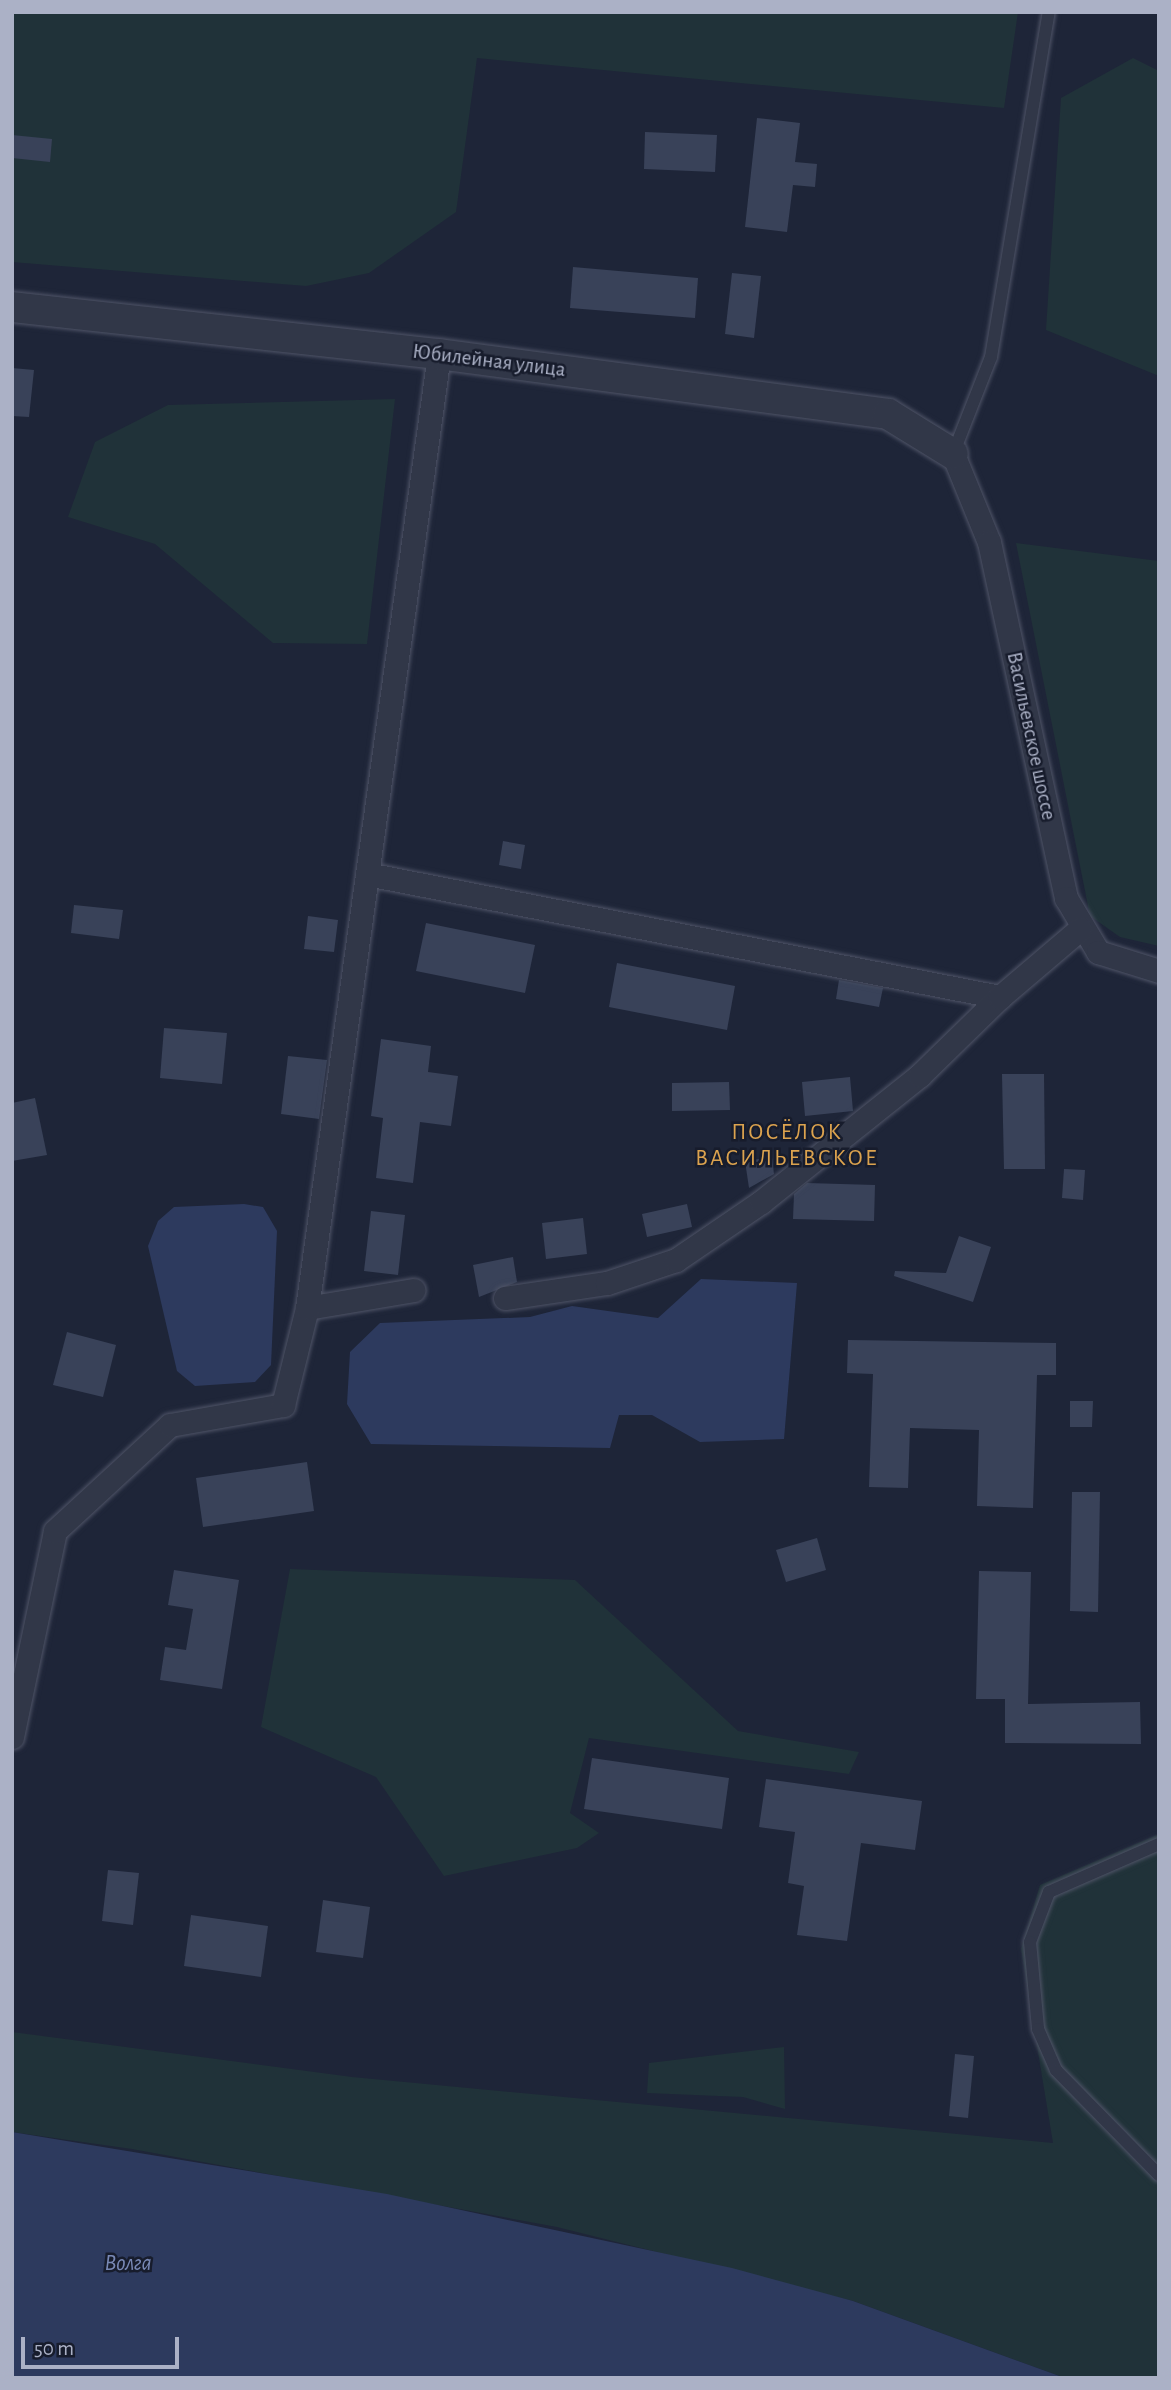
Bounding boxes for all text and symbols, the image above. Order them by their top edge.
street label: Юбилейная улица [411,339,567,383]
street label: Васильевское шоссе [1001,650,1061,822]
district label: ПОСЁЛОК ВАСИЛЬЕВСКОЕ [696,1119,878,1173]
water label: Волга [104,2250,152,2278]
scale bar [24,2324,182,2368]
text: 50 m [34,2338,74,2359]

